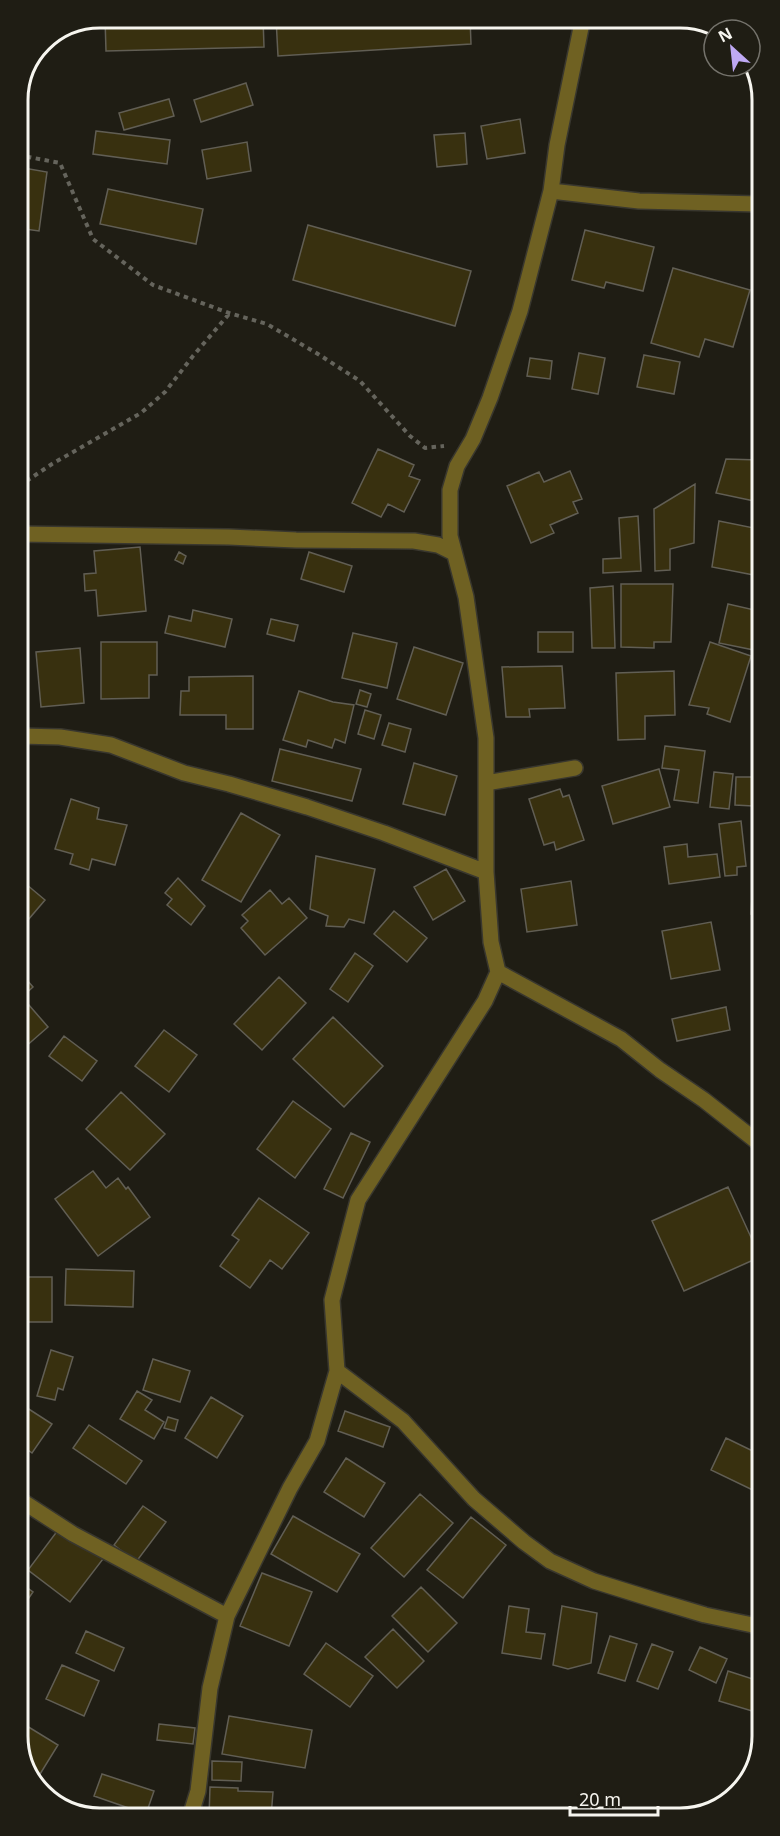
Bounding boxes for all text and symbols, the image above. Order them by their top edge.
north arrow [702,18,762,78]
text: N [714,22,736,47]
scale bar [570,1779,658,1817]
text: 20 m [579,1787,621,1811]

